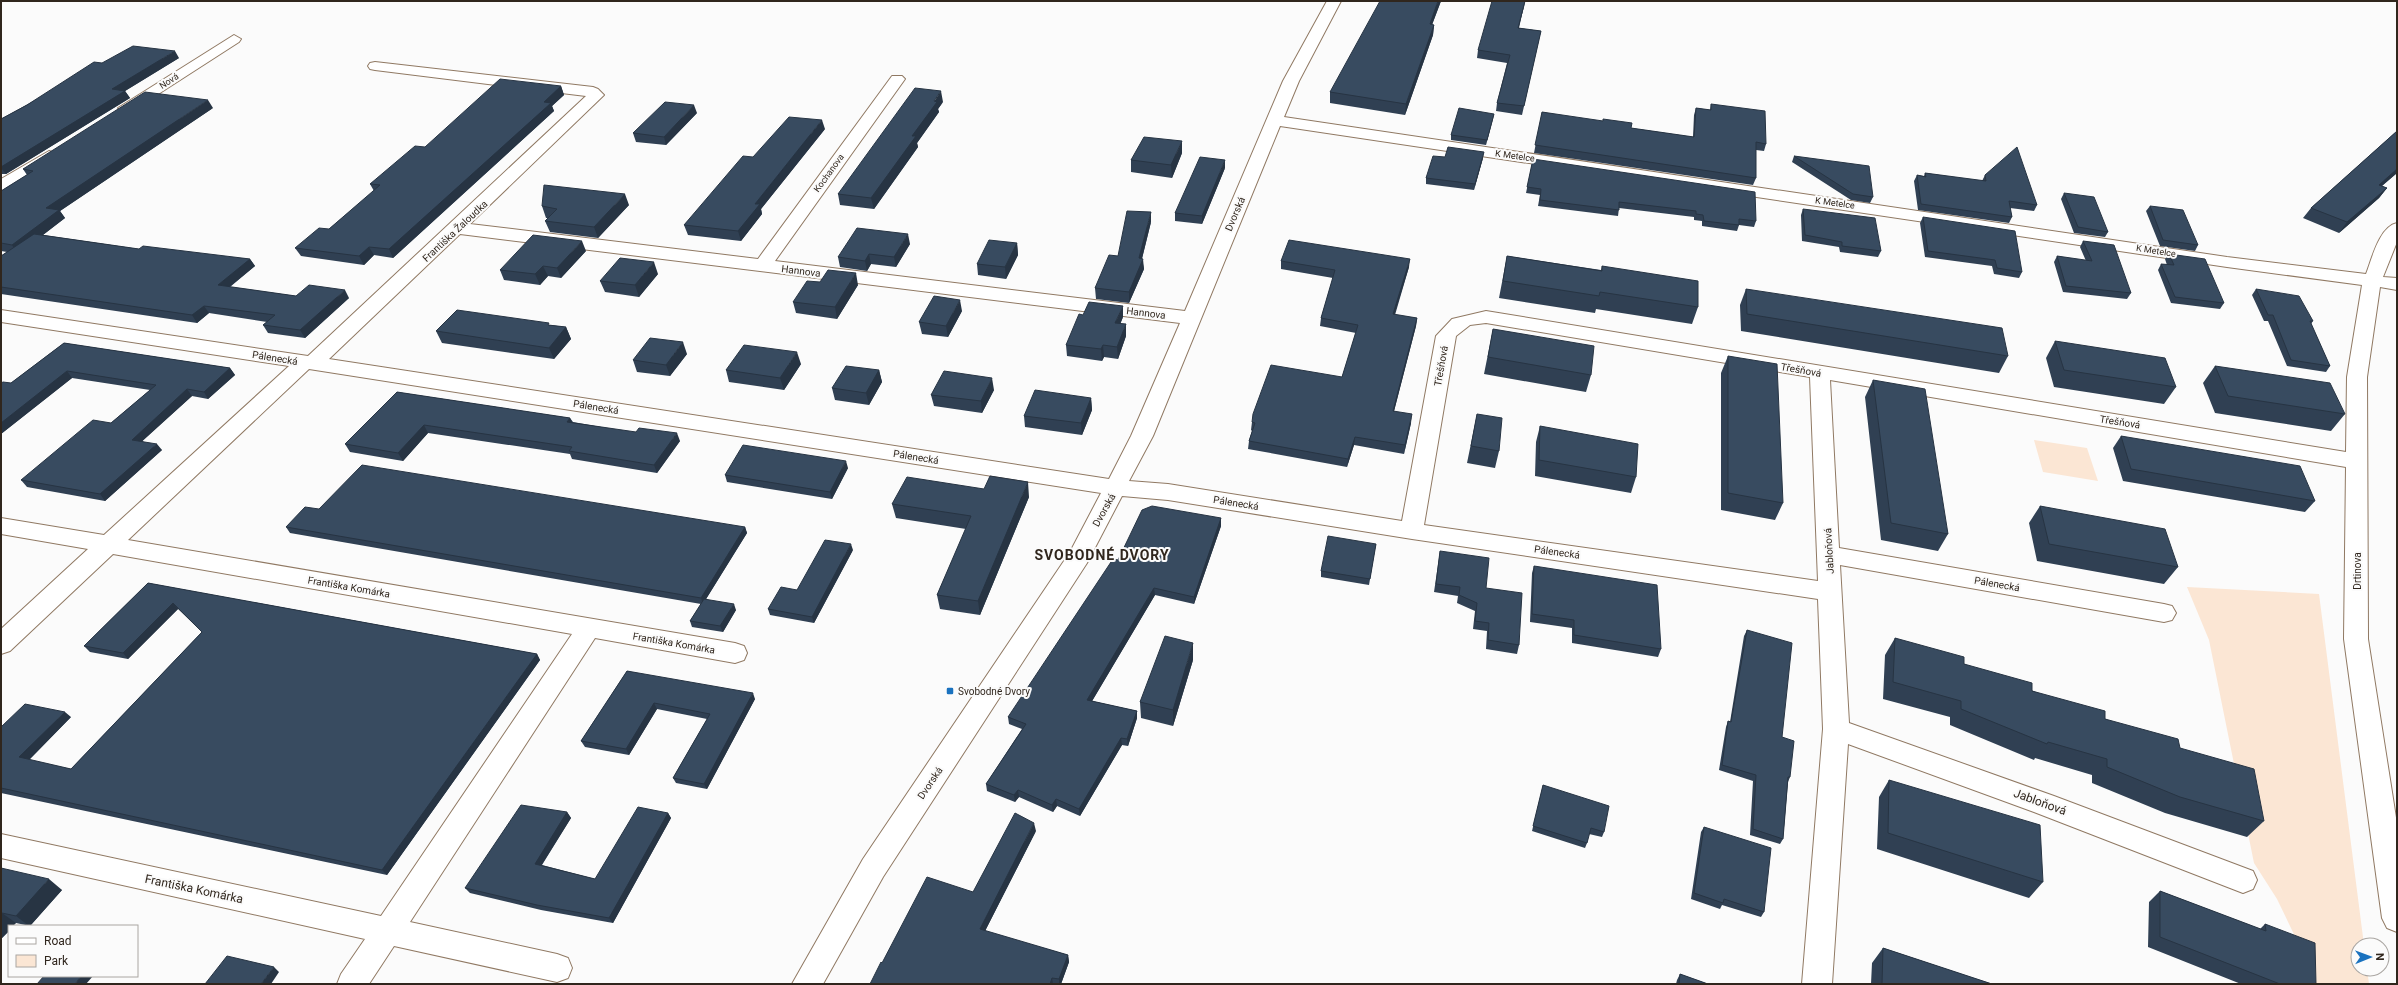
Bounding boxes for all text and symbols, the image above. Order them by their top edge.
street label: Nová [158,71,180,91]
street label: K Metelce [1495,148,1536,164]
street label: Kochanova [812,152,846,194]
street label: Dvorská [1223,195,1247,233]
street label: K Metelce [1815,195,1856,211]
street label: Františka Žaloudka [420,197,490,264]
street label: K Metelce [2136,243,2177,259]
street label: Hannova [781,263,821,279]
street label: Hannova [1126,305,1166,321]
street label: Třešňová [1432,345,1450,387]
street label: Pálenecká [251,349,299,367]
street label: Třešňová [1780,361,1822,379]
street label: Pálenecká [572,398,620,416]
street label: Třešňová [2099,413,2141,431]
street label: Pálenecká [892,448,940,466]
street label: Dvorská [1090,492,1118,528]
street label: Pálenecká [1212,494,1260,512]
street label: Jabloňová [1822,528,1836,574]
street label: Pálenecká [1533,543,1581,561]
district label: SVOBODNÉ DVORY [1034,546,1170,563]
street label: Drtinova [2352,552,2363,590]
street label: Františka Komárka [307,574,391,600]
street label: Pálenecká [1973,575,2021,593]
street label: Františka Komárka [632,630,716,656]
marker: Svobodné Dvory [945,686,955,696]
place label: Svobodné Dvory [958,686,1030,697]
street label: Dvorská [915,765,945,801]
street label: Jabloňová [2012,786,2068,818]
street label: Františka Komárka [144,872,244,906]
legend [8,925,138,977]
text: Road [44,934,72,948]
north arrow [2350,937,2390,977]
text: N [2373,953,2386,961]
text: Park [44,954,69,968]

